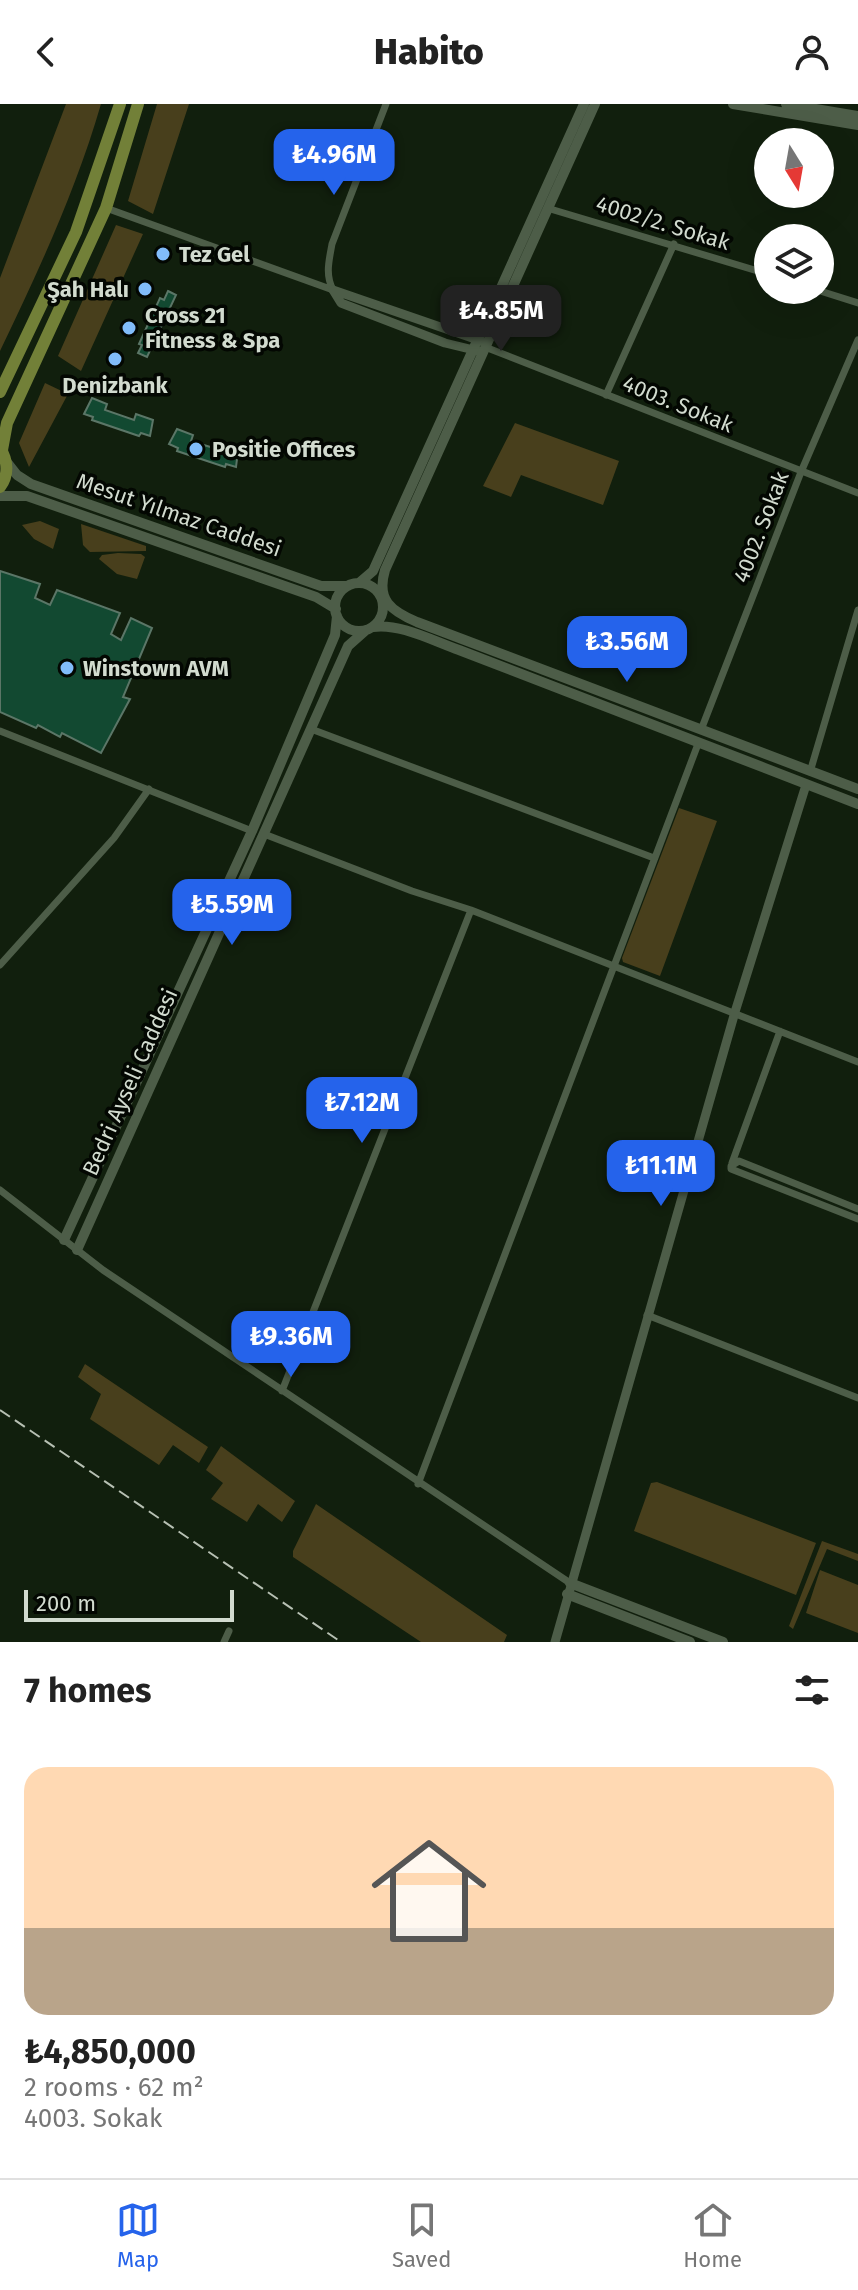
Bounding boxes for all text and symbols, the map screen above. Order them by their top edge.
icon: back [24,30,68,74]
text: Habito [374,30,484,74]
icon: person [790,30,834,74]
north arrow [754,128,834,208]
map controls [754,128,834,304]
pin: ₺4.96M [269,129,399,197]
text: ₺4.96M [292,139,376,170]
street label: 4002/2. Sokak [593,190,734,256]
button: layers [754,224,834,304]
place label: Tez Gel [179,241,250,268]
marker: Tez Gel [154,245,172,263]
place label: Şah Halı [47,276,129,303]
marker: Şah Halı [136,280,154,298]
pin: ₺4.85M [436,285,566,353]
text: ₺4.85M [458,295,544,326]
place label: Cross 21 Fitness & Spa [145,302,280,354]
marker: Cross 21 Fitness & Spa [120,319,138,337]
marker: Denizbank [106,350,124,368]
street label: 4003. Sokak [619,370,738,439]
place label: Denizbank [62,372,168,399]
place label: Positie Offices [212,436,356,463]
marker: Positie Offices [187,440,205,458]
street label: Mesut Yılmaz Caddesi [73,467,285,563]
street label: 4002. Sokak [727,467,795,586]
pin: ₺3.56M [562,616,692,684]
text: ₺3.56M [585,626,669,657]
place label: Winstown AVM [83,655,229,682]
marker: Winstown AVM [58,659,76,677]
pin: ₺5.59M [167,879,297,947]
text: ₺5.59M [190,889,274,920]
street label: Bedri Ayseli Caddesi [77,984,183,1180]
pin: ₺7.12M [297,1077,427,1145]
text: ₺7.12M [324,1087,400,1118]
pin: ₺11.1M [596,1140,726,1208]
text: ₺11.1M [625,1150,697,1181]
pin: ₺9.36M [226,1311,356,1379]
text: ₺9.36M [249,1321,333,1352]
scale bar [24,1586,234,1622]
text: 200 m [36,1590,96,1617]
icon: filters [790,1668,834,1712]
text: 7 homes [24,1670,151,1711]
icon: home [357,1819,501,1963]
text: ₺4,850,000 [24,2031,196,2072]
text: 2 rooms · 62 m² [24,2072,204,2103]
text: 4003. Sokak [24,2103,162,2134]
tab: Map [116,2198,160,2273]
tab: Saved [392,2198,451,2273]
tab: Home [683,2198,742,2273]

